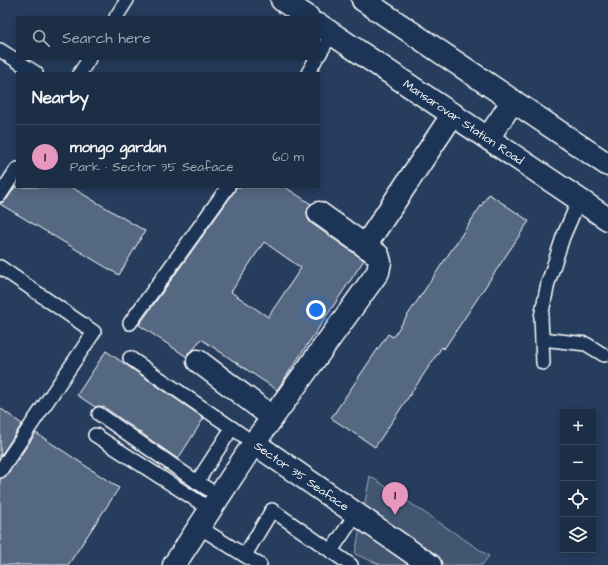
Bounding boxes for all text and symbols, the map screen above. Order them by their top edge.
search box [16,16,320,60]
icon: search [30,27,52,49]
text: Search here [62,28,151,49]
street label: Mansarovar Station Road [400,75,527,169]
text: Nearby [32,86,89,110]
text: mongo gardan [70,137,166,158]
text: 1 [44,148,46,166]
text: 60 m [272,148,304,166]
text: Park · Sector 35 Seaface [70,158,233,176]
your location [306,300,326,320]
map controls [560,409,596,553]
button: + [560,409,596,445]
street label: Sector 35 Seaface [251,437,353,515]
button: − [560,445,596,481]
button: locate [560,481,596,517]
pin: 1 [382,482,408,515]
button: layers [560,517,596,553]

